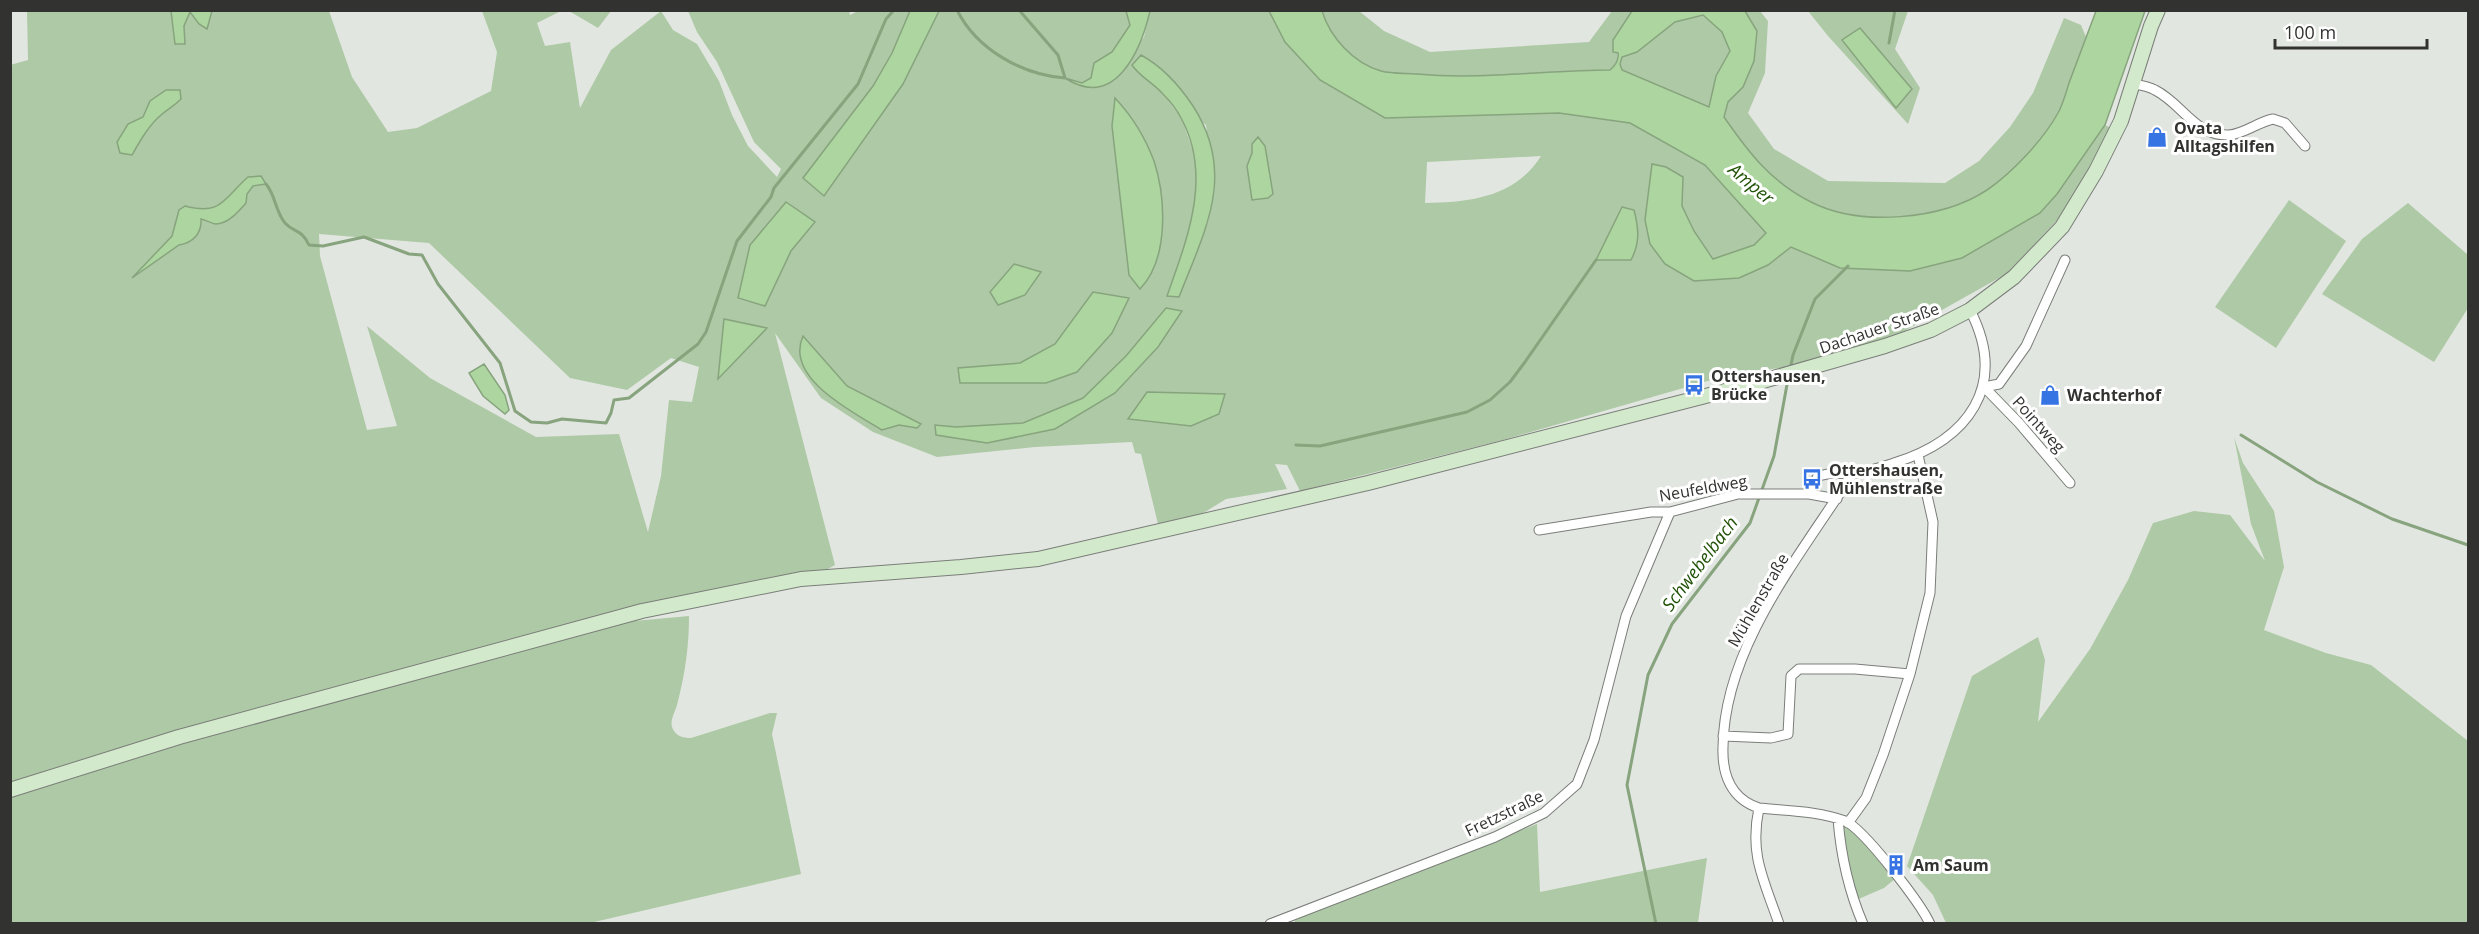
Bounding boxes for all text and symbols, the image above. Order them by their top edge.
scale bar [2275,12,2426,50]
text: 100 m [2284,20,2336,44]
place label: Ovata Alltagshilfen [2174,117,2275,157]
shop icon: Ovata Alltagshilfen [2145,125,2169,149]
water label: Amper [1722,156,1780,210]
street label: Dachauer Straße [1816,297,1942,359]
place label: Ottershausen, Brücke [1711,365,1825,405]
bus stop icon: Ottershausen, Brücke [1682,373,1706,397]
shop icon: Wachterhof [2038,383,2062,407]
place label: Wachterhof [2067,384,2162,406]
street label: Pointweg [2008,391,2070,457]
place label: Ottershausen, Mühlenstraße [1829,459,1943,499]
bus stop icon: Ottershausen, Mühlenstraße [1800,467,1824,491]
street label: Neufeldweg [1657,469,1749,507]
water label: Schwebelbach [1656,511,1743,616]
street label: Mühlenstraße [1722,549,1794,651]
street label: Fretzstraße [1461,785,1547,841]
building icon: Am Saum [1884,853,1908,877]
place label: Am Saum [1913,854,1989,876]

